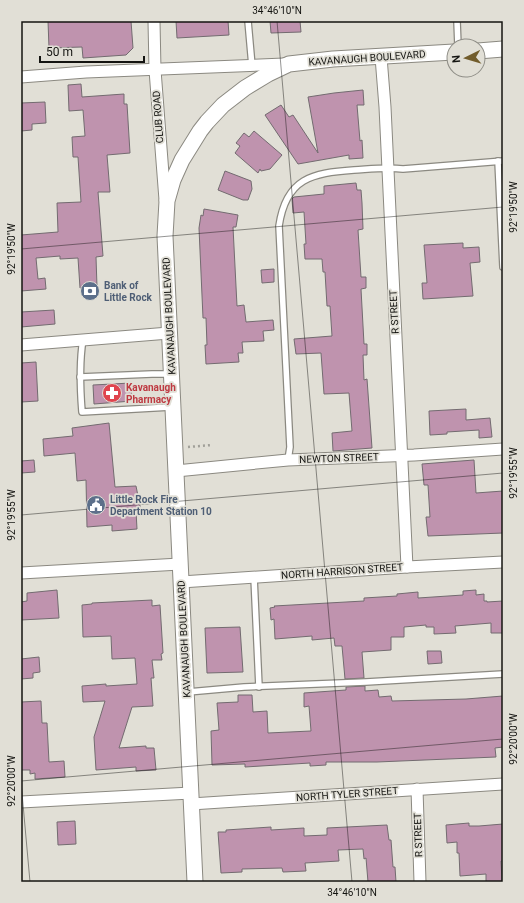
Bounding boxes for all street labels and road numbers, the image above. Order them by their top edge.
street label: KAVANAUGH BOULEVARD [308,48,426,68]
street label: CLUB ROAD [151,90,165,144]
street label: KAVANAUGH BOULEVARD [160,257,178,375]
street label: R STREET [387,290,401,334]
street label: NEWTON STREET [299,451,379,465]
street label: NORTH HARRISON STREET [281,561,403,581]
street label: KAVANAUGH BOULEVARD [175,580,193,698]
street label: NORTH TYLER STREET [296,785,399,803]
street label: R STREET [412,813,424,857]

